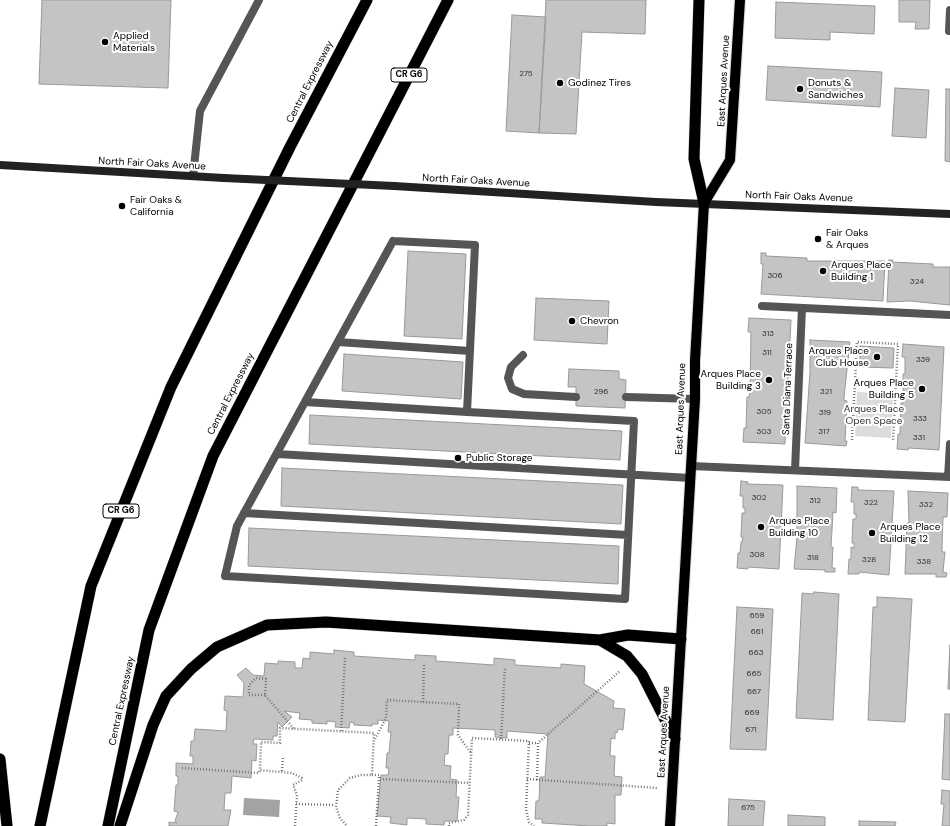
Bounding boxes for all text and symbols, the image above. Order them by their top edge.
place label: Applied Materials [113,30,155,54]
street label: East Arques Avenue [716,35,732,127]
marker: Applied Materials [100,37,110,47]
street label: Central Expressway [284,39,336,125]
road number: CR G6 [391,68,427,82]
house number: 275 [519,69,533,79]
place label: Godinez Tires [568,77,631,89]
place label: Donuts & Sandwiches [808,77,863,100]
marker: Godinez Tires [555,78,565,88]
marker: Donuts & Sandwiches [795,84,805,94]
street label: North Fair Oaks Avenue [98,155,206,173]
street label: North Fair Oaks Avenue [422,172,530,190]
street label: North Fair Oaks Avenue [745,189,853,205]
place label: Fair Oaks & California [130,194,182,218]
marker: Fair Oaks & California [117,201,127,211]
place label: Fair Oaks & Arques [826,227,869,250]
marker: Fair Oaks & Arques [813,234,823,244]
place label: Arques Place Building 1 [831,259,891,282]
marker: Arques Place Building 1 [818,266,828,276]
house number: 306 [767,271,783,281]
house number: 324 [910,277,924,287]
place label: Chevron [580,315,619,327]
marker: Chevron [567,316,577,326]
house number: 313 [762,329,774,339]
street label: Santa Diana Terrace [780,343,796,435]
place label: Arques Place Club House [809,345,869,368]
house number: 311 [762,348,772,358]
street label: Central Expressway [205,351,257,437]
marker: Arques Place Club House [872,352,882,362]
house number: 339 [916,355,930,365]
street label: East Arques Avenue [673,363,689,455]
place label: Arques Place Building 3 [701,368,761,392]
marker: Arques Place Building 3 [764,375,774,385]
place label: Arques Place Building 5 [854,377,914,400]
marker: Arques Place Building 5 [917,384,927,394]
house number: 296 [594,387,608,397]
house number: 321 [820,387,832,397]
park label: Arques Place Open Space [844,403,904,426]
house number: 305 [756,407,772,417]
house number: 319 [819,408,831,418]
house number: 333 [913,414,927,424]
house number: 303 [757,427,771,437]
house number: 317 [818,427,830,437]
house number: 331 [913,433,925,443]
place label: Public Storage [466,452,533,464]
marker: Public Storage [453,453,463,463]
house number: 302 [752,493,766,503]
house number: 312 [809,496,821,506]
house number: 322 [864,498,878,508]
house number: 332 [919,500,933,510]
road number: CR G6 [103,504,139,518]
place label: Arques Place Building 10 [769,515,829,538]
place label: Arques Place Building 12 [880,521,940,544]
marker: Arques Place Building 10 [756,522,766,532]
marker: Arques Place Building 12 [867,528,877,538]
house number: 308 [749,550,765,560]
house number: 318 [807,553,819,563]
house number: 328 [862,555,876,565]
house number: 338 [917,557,931,567]
house number: 659 [750,611,764,621]
house number: 661 [751,627,763,637]
house number: 663 [749,648,763,658]
street label: Central Expressway [107,655,137,747]
house number: 665 [747,669,761,679]
street label: East Arques Avenue [656,686,672,778]
house number: 667 [747,687,761,697]
house number: 669 [745,708,759,718]
house number: 671 [745,725,757,735]
house number: 675 [741,803,755,813]

